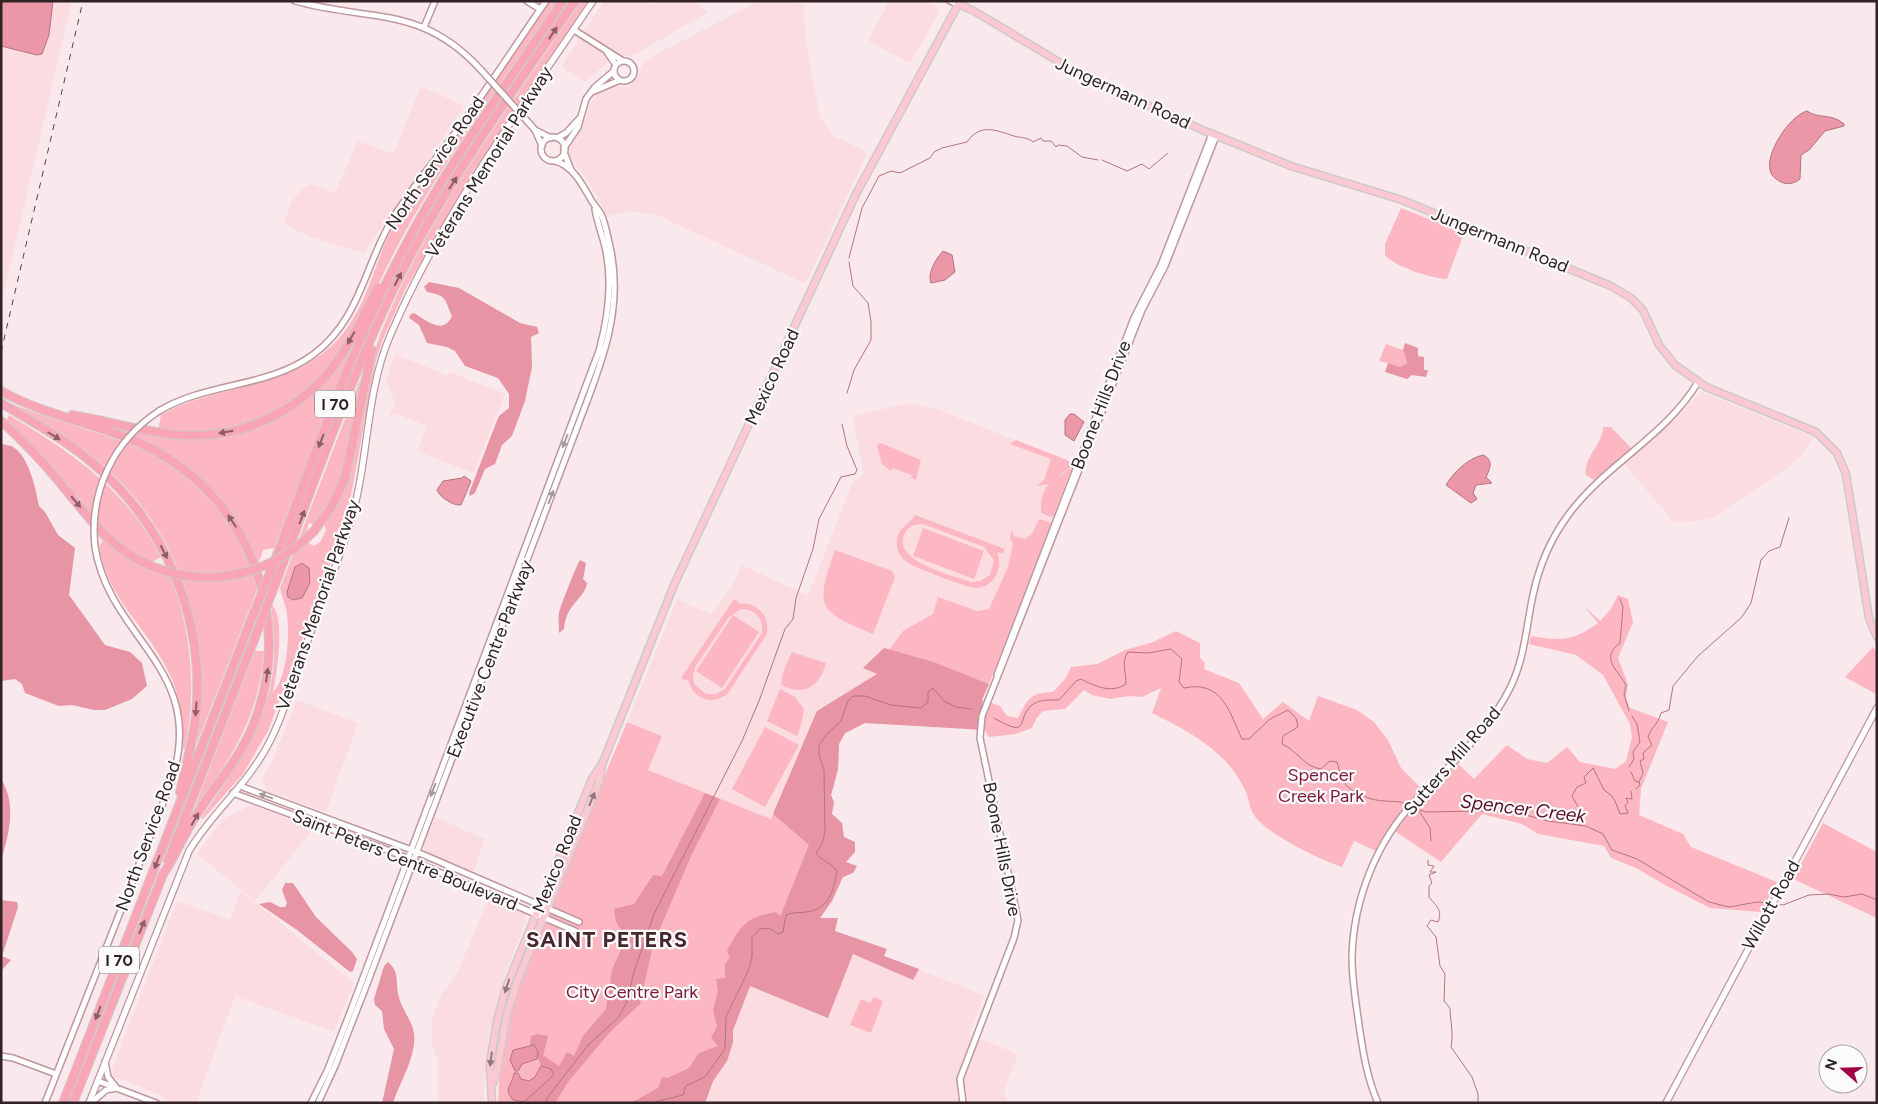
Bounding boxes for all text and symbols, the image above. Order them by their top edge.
one-way arrow [548,26,558,40]
street label: Jungermann Road [1052,52,1194,134]
street label: Veterans Memorial Parkway [421,62,557,262]
street label: North Service Road [381,92,489,234]
one-way arrow [449,176,458,189]
street label: Jungermann Road [1428,202,1572,278]
one-way arrow [394,272,403,287]
street label: Mexico Road [740,325,804,429]
one-way arrow [346,331,355,345]
street label: Boone Hills Drive [1066,337,1136,473]
road number: I 70 [315,390,355,418]
one-way arrow [217,429,233,437]
one-way arrow [47,431,61,440]
one-way arrow [317,433,324,448]
one-way arrow [561,434,569,449]
one-way arrow [547,489,555,504]
one-way arrow [70,496,81,508]
street label: Veterans Memorial Parkway [272,496,365,713]
one-way arrow [298,510,306,524]
one-way arrow [227,514,237,527]
one-way arrow [160,545,168,559]
street label: Executive Centre Parkway [442,557,538,761]
one-way arrow [263,667,271,683]
one-way arrow [192,701,200,717]
street label: Sutters Mill Road [1399,702,1505,820]
street label: North Service Road [111,758,185,914]
park label: Spencer Creek Park [1278,764,1364,807]
street label: Boone Hills Drive [978,780,1026,918]
one-way arrow [429,783,437,798]
water label: Spencer Creek [1459,789,1588,828]
one-way arrow [259,792,274,799]
one-way arrow [588,792,596,806]
street label: Saint Peters Centre Boulevard [289,805,521,915]
one-way arrow [190,812,199,825]
street label: Mexico Road [527,812,587,916]
one-way arrow [153,855,161,870]
street label: Willott Road [1737,856,1805,954]
one-way arrow [138,919,146,934]
district label: SAINT PETERS [526,926,688,953]
road number: I 70 [99,946,139,974]
one-way arrow [503,979,511,994]
park label: City Centre Park [566,981,698,1003]
one-way arrow [94,1006,102,1021]
north arrow [1818,1044,1868,1094]
one-way arrow [487,1052,495,1068]
text: N [1821,1057,1841,1073]

